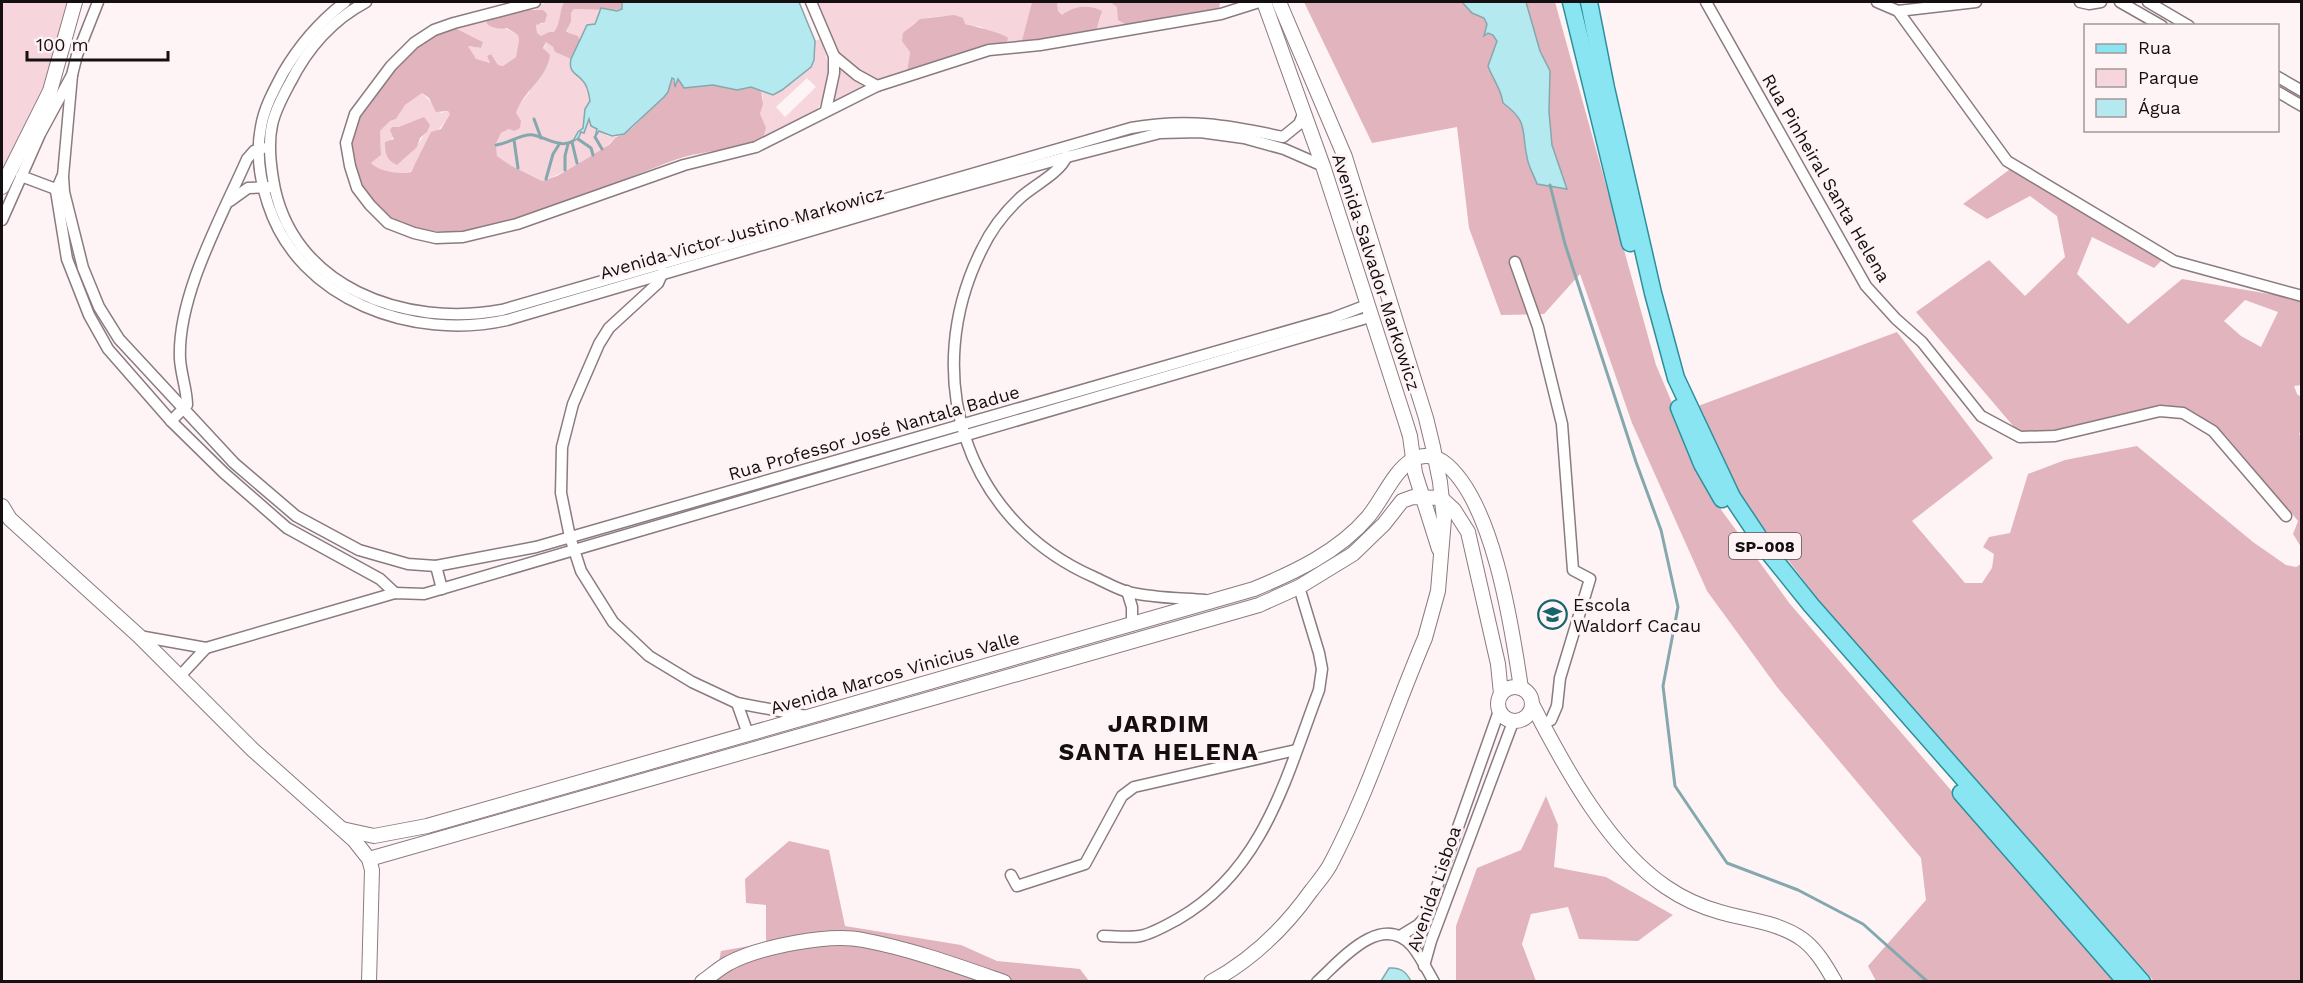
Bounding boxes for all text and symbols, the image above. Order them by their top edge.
scale bar [27,24,168,62]
legend [2084,24,2279,132]
text: 100 m [36,34,89,55]
text: Rua [2138,37,2171,58]
text: Parque [2138,67,2199,88]
street label: Rua Pinheiral Santa Helena [1758,70,1895,286]
text: Água [2138,97,2181,118]
street label: Avenida Salvador Markowicz [1328,151,1425,393]
street label: Avenida Victor Justino Markowicz [597,182,886,283]
street label: Rua Professor José Nantala Badue [726,381,1022,484]
road number: SP-008 [1729,533,1801,559]
place label: Escola Waldorf Cacau [1573,594,1701,636]
school or university icon: Escola Waldorf Cacau [1536,599,1568,631]
street label: Avenida Marcos Vinicius Valle [768,627,1022,718]
district label: JARDIM SANTA HELENA [1059,710,1259,766]
street label: Avenida Lisboa [1402,823,1465,954]

